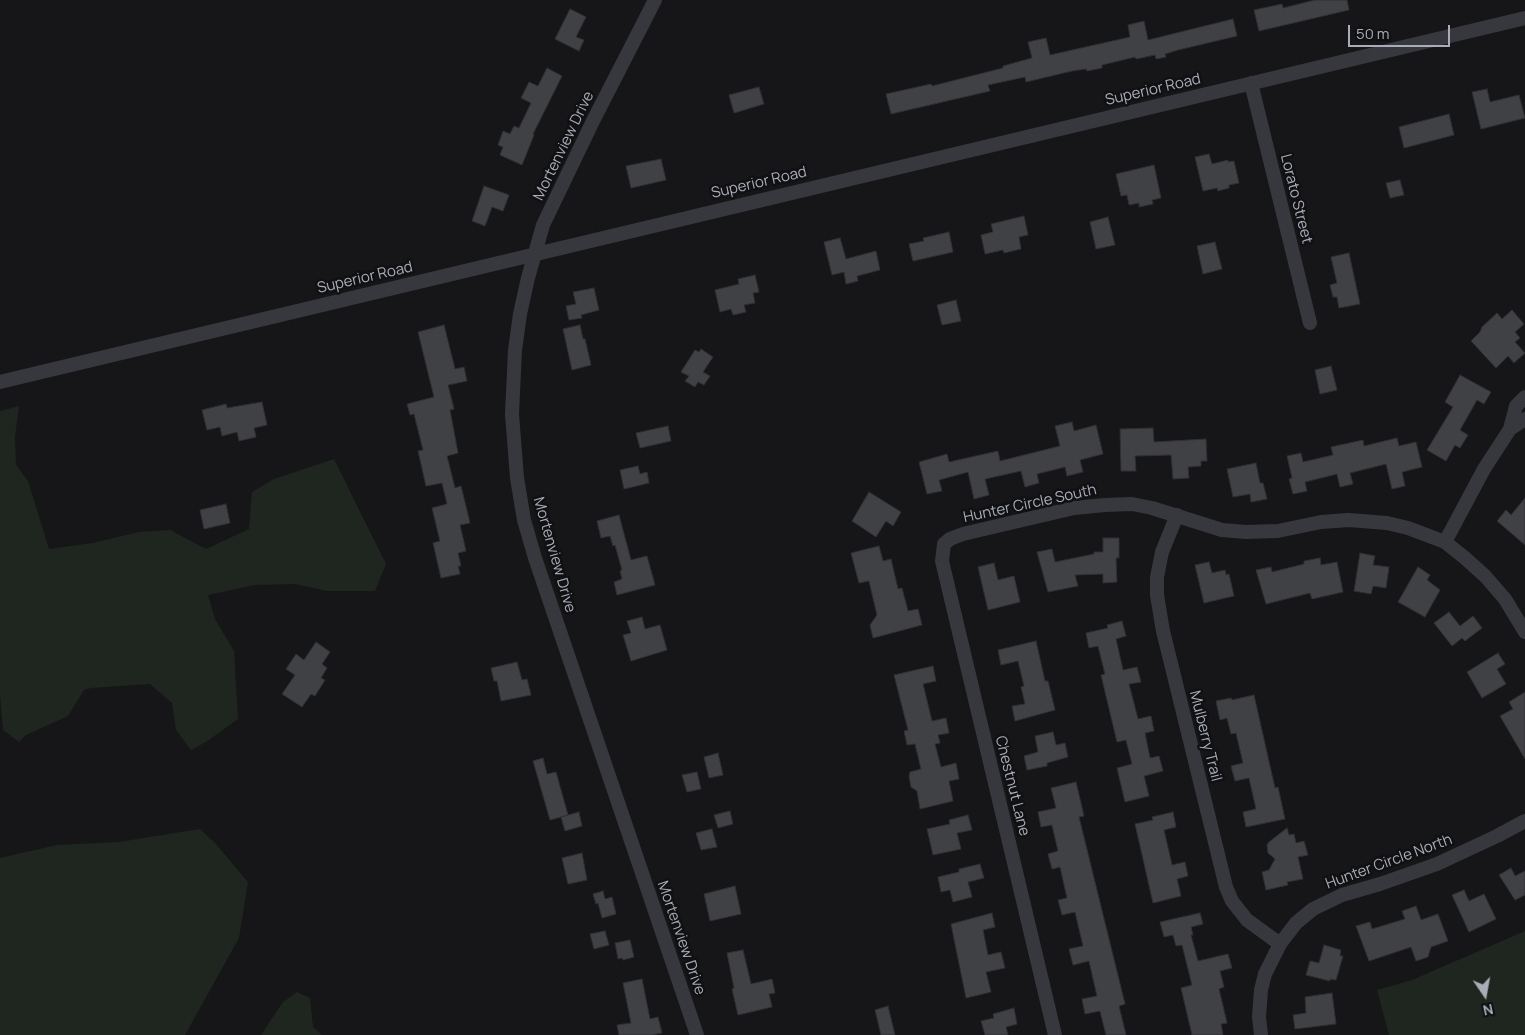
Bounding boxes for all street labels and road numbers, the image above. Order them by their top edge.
street label: Superior Road [1103,70,1203,110]
street label: Mortenview Drive [530,88,598,204]
street label: Lorato Street [1276,152,1316,246]
street label: Superior Road [709,163,809,203]
street label: Superior Road [315,258,415,298]
street label: Hunter Circle South [962,481,1098,527]
street label: Mortenview Drive [529,495,579,615]
street label: Mulberry Trail [1185,689,1225,783]
street label: Chestnut Lane [991,734,1033,838]
street label: Hunter Circle North [1323,831,1455,893]
street label: Mortenview Drive [653,879,709,997]

